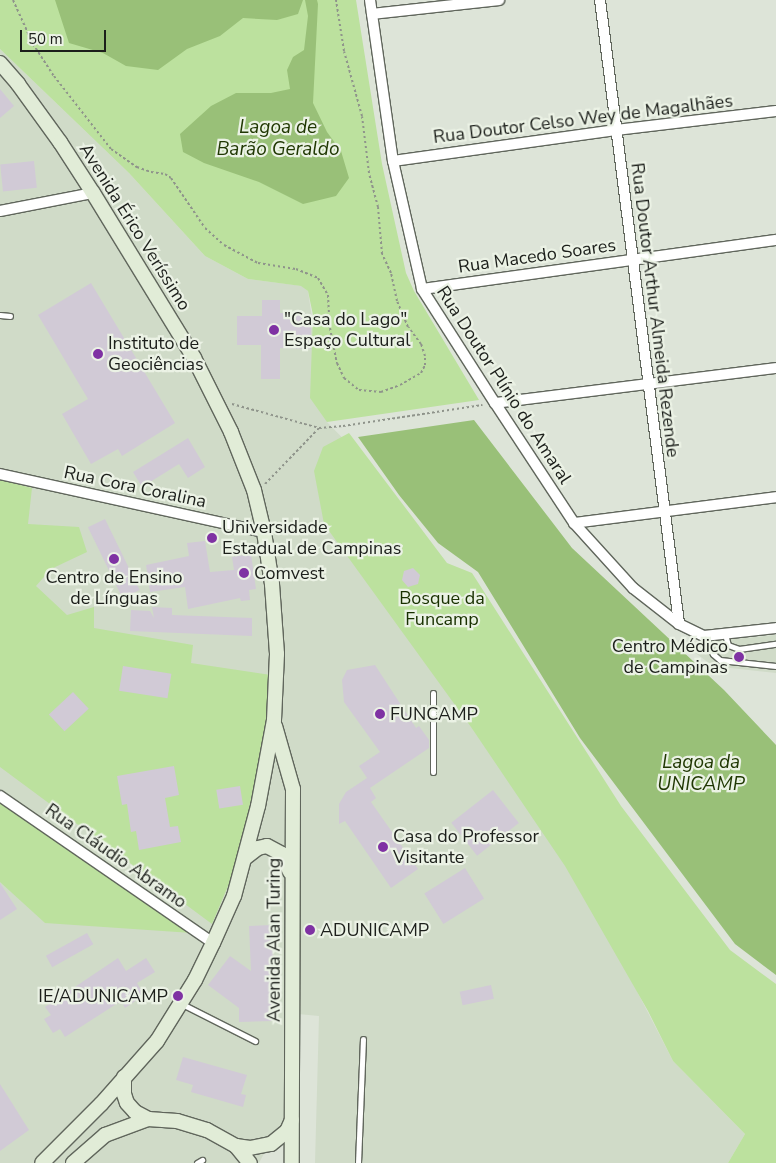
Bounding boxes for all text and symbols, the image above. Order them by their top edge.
scale bar [22,20,109,52]
text: 50 m [28,29,63,49]
street label: Rua Doutor Celso Wey de Magalhães [432,90,734,148]
water label: Lagoa de Barão Geraldo [217,117,339,161]
street label: Avenida Érico Veríssimo [75,140,195,314]
street label: Rua Doutor Arthur Almeida Rezende [626,162,684,458]
street label: Rua Macedo Soares [457,234,617,278]
street label: Rua Doutor Plínio do Amaral [432,282,576,488]
place label: "Casa do Lago" Espaço Cultural [284,309,411,352]
marker: "Casa do Lago" Espaço Cultural [268,324,280,336]
place label: Instituto de Geociências [108,333,204,376]
marker: Instituto de Geociências [92,348,104,360]
street label: Rua Cora Coralina [62,461,208,513]
place label: Universidade Estadual de Campinas [222,517,401,560]
marker: Universidade Estadual de Campinas [206,532,218,544]
marker: Centro de Ensino de Línguas [108,553,120,565]
place label: Comvest [254,562,324,584]
place label: Centro de Ensino de Línguas [45,567,183,610]
marker: Comvest [238,567,250,579]
park label: Bosque da Funcamp [399,588,485,630]
place label: Centro Médico de Campinas [612,636,728,679]
marker: Centro Médico de Campinas [732,650,746,664]
place label: FUNCAMP [390,703,478,725]
marker: FUNCAMP [374,708,386,720]
water label: Lagoa da UNICAMP [657,752,745,796]
street label: Rua Cláudio Abramo [41,799,191,913]
place label: Casa do Professor Visitante [393,826,539,869]
marker: Casa do Professor Visitante [377,841,389,853]
street label: Avenida Alan Turing [263,858,285,1022]
place label: ADUNICAMP [320,919,429,941]
marker: ADUNICAMP [304,924,316,936]
place label: IE/ADUNICAMP [38,985,168,1007]
marker: IE/ADUNICAMP [172,990,184,1002]

